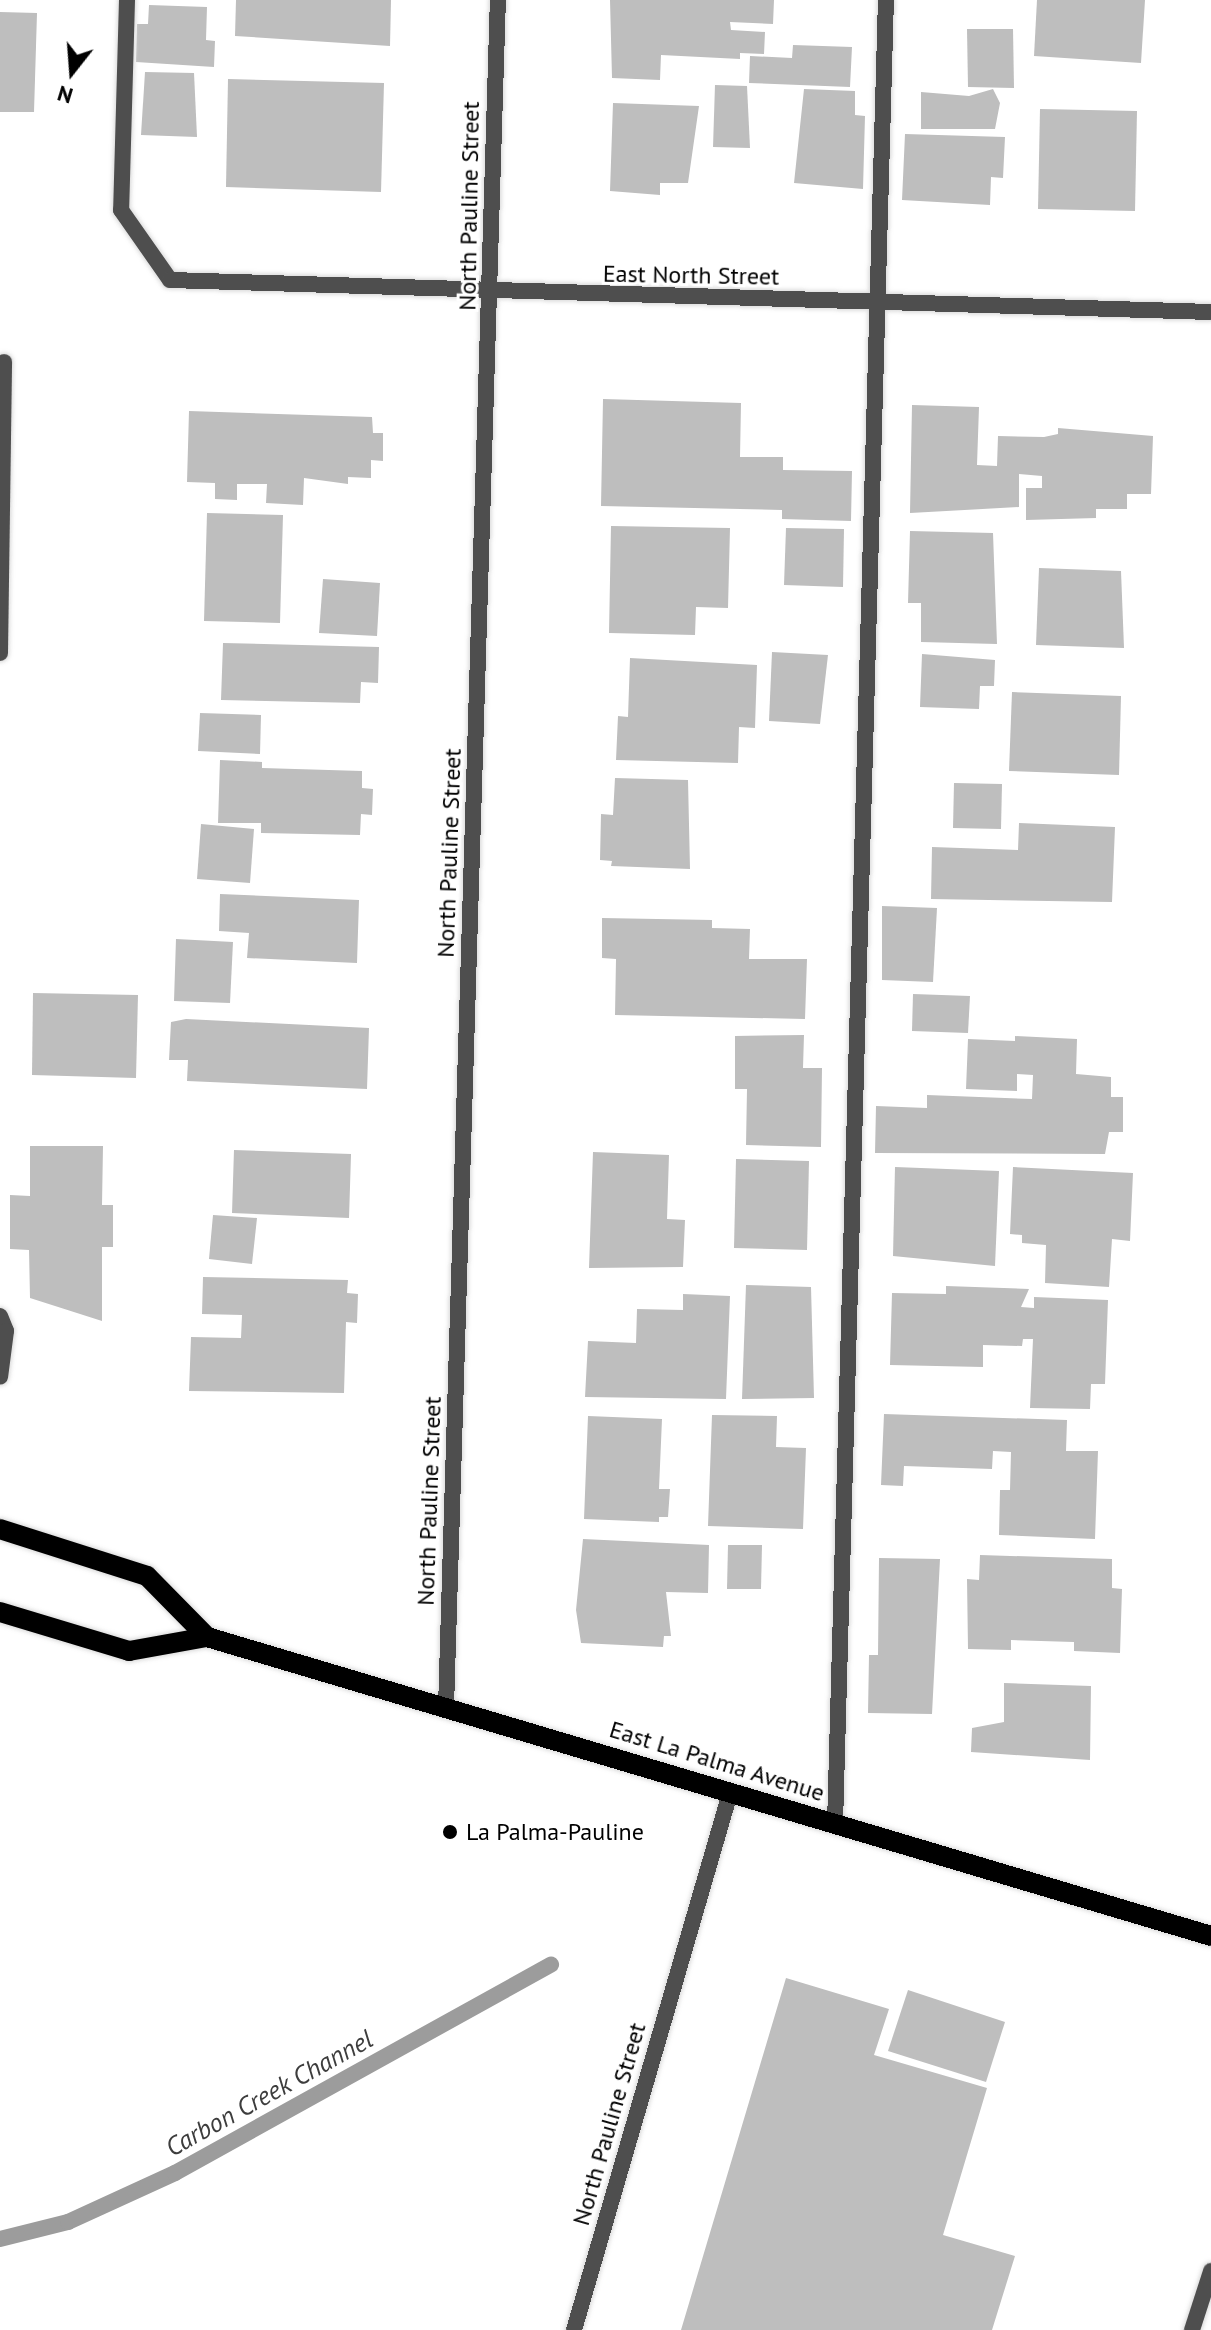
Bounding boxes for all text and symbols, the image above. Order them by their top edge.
north arrow [32,32,112,112]
text: N [54,79,76,110]
street label: North Pauline Street [453,101,485,311]
street label: East North Street [603,259,779,291]
street label: North Pauline Street [431,748,467,958]
street label: North Pauline Street [411,1396,447,1606]
street label: East La Palma Avenue [606,1714,828,1808]
place label: La Palma-Pauline [466,1818,644,1846]
marker: La Palma-Pauline [441,1823,459,1841]
street label: North Pauline Street [566,2019,652,2229]
water label: Carbon Creek Channel [160,2023,378,2163]

